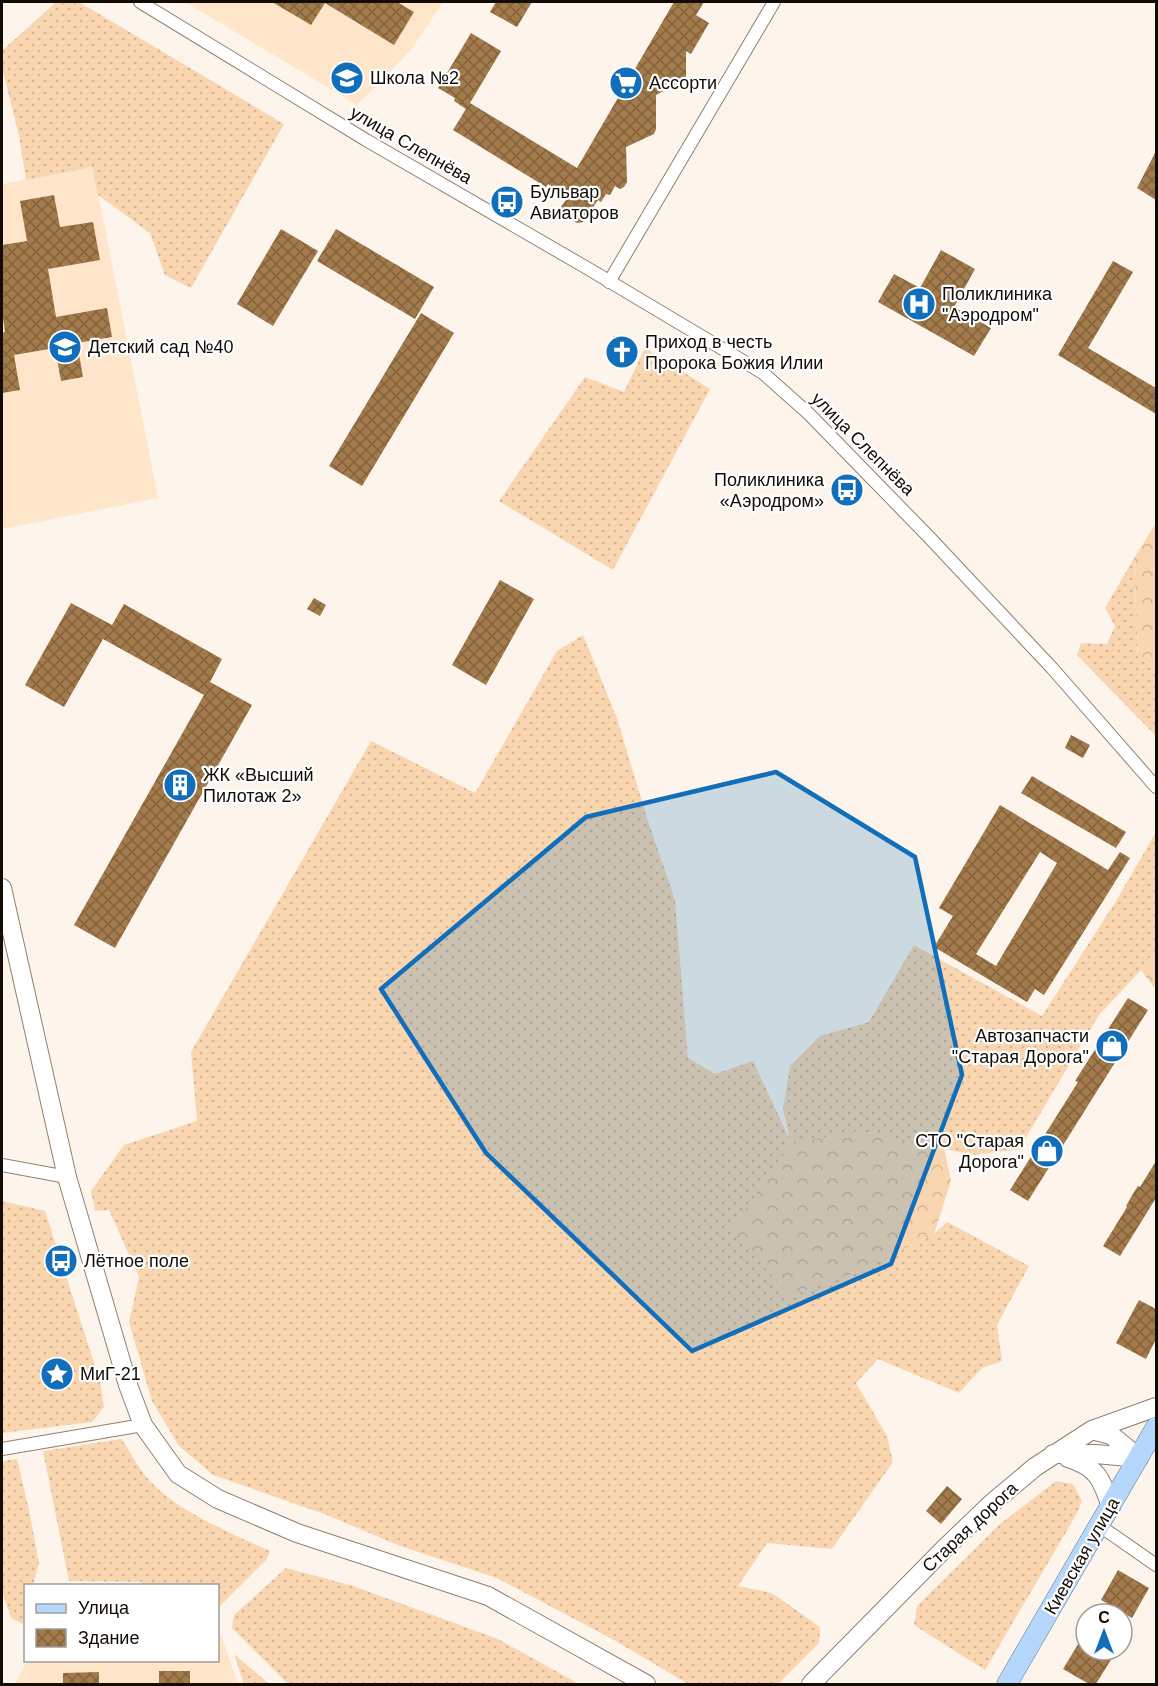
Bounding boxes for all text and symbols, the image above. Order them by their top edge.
school or university icon: Школа №2 [329,60,365,96]
supermarket icon: Ассорти [608,65,644,101]
place label: Школа №2 [370,68,459,88]
place label: Ассорти [649,73,717,93]
street label: улица Слепнёва [347,102,476,188]
place label: Бульвар Авиаторов [530,182,619,223]
bus stop icon: Бульвар Авиаторов [489,184,525,220]
place label: Поликлиника "Аэродром" [942,284,1053,325]
hospital icon: Поликлиника "Аэродром" [901,286,937,322]
school or university icon: Детский сад №40 [47,329,83,365]
place label: Приход в честь Пророка Божия Илии [645,332,823,373]
church icon: Приход в честь Пророка Божия Илии [604,334,640,370]
place label: Детский сад №40 [88,337,233,357]
street label: улица Слепнёва [807,388,919,500]
place label: Поликлиника «Аэродром» [714,470,825,511]
bus stop icon: Поликлиника «Аэродром» [829,472,865,508]
place label: ЖК «Высший Пилотаж 2» [203,765,314,806]
building icon: ЖК «Высший Пилотаж 2» [162,767,198,803]
place label: Автозапчасти "Старая Дорога" [952,1026,1089,1067]
shop icon: Автозапчасти "Старая Дорога" [1094,1028,1130,1064]
place label: СТО "Старая Дорога" [915,1131,1024,1172]
shop icon: СТО "Старая Дорога" [1029,1133,1065,1169]
bus stop icon: Лётное поле [43,1243,79,1279]
place label: Лётное поле [84,1251,189,1271]
place icon: МиГ-21 [39,1356,75,1392]
place label: МиГ-21 [80,1364,141,1384]
street label: Старая дорога [918,1477,1022,1576]
street label: Киевская улица [1040,1493,1124,1618]
legend [24,1584,219,1662]
text: Улица [78,1598,130,1618]
north arrow [1074,1602,1134,1662]
text: С [1098,1609,1110,1626]
text: Здание [78,1628,139,1648]

